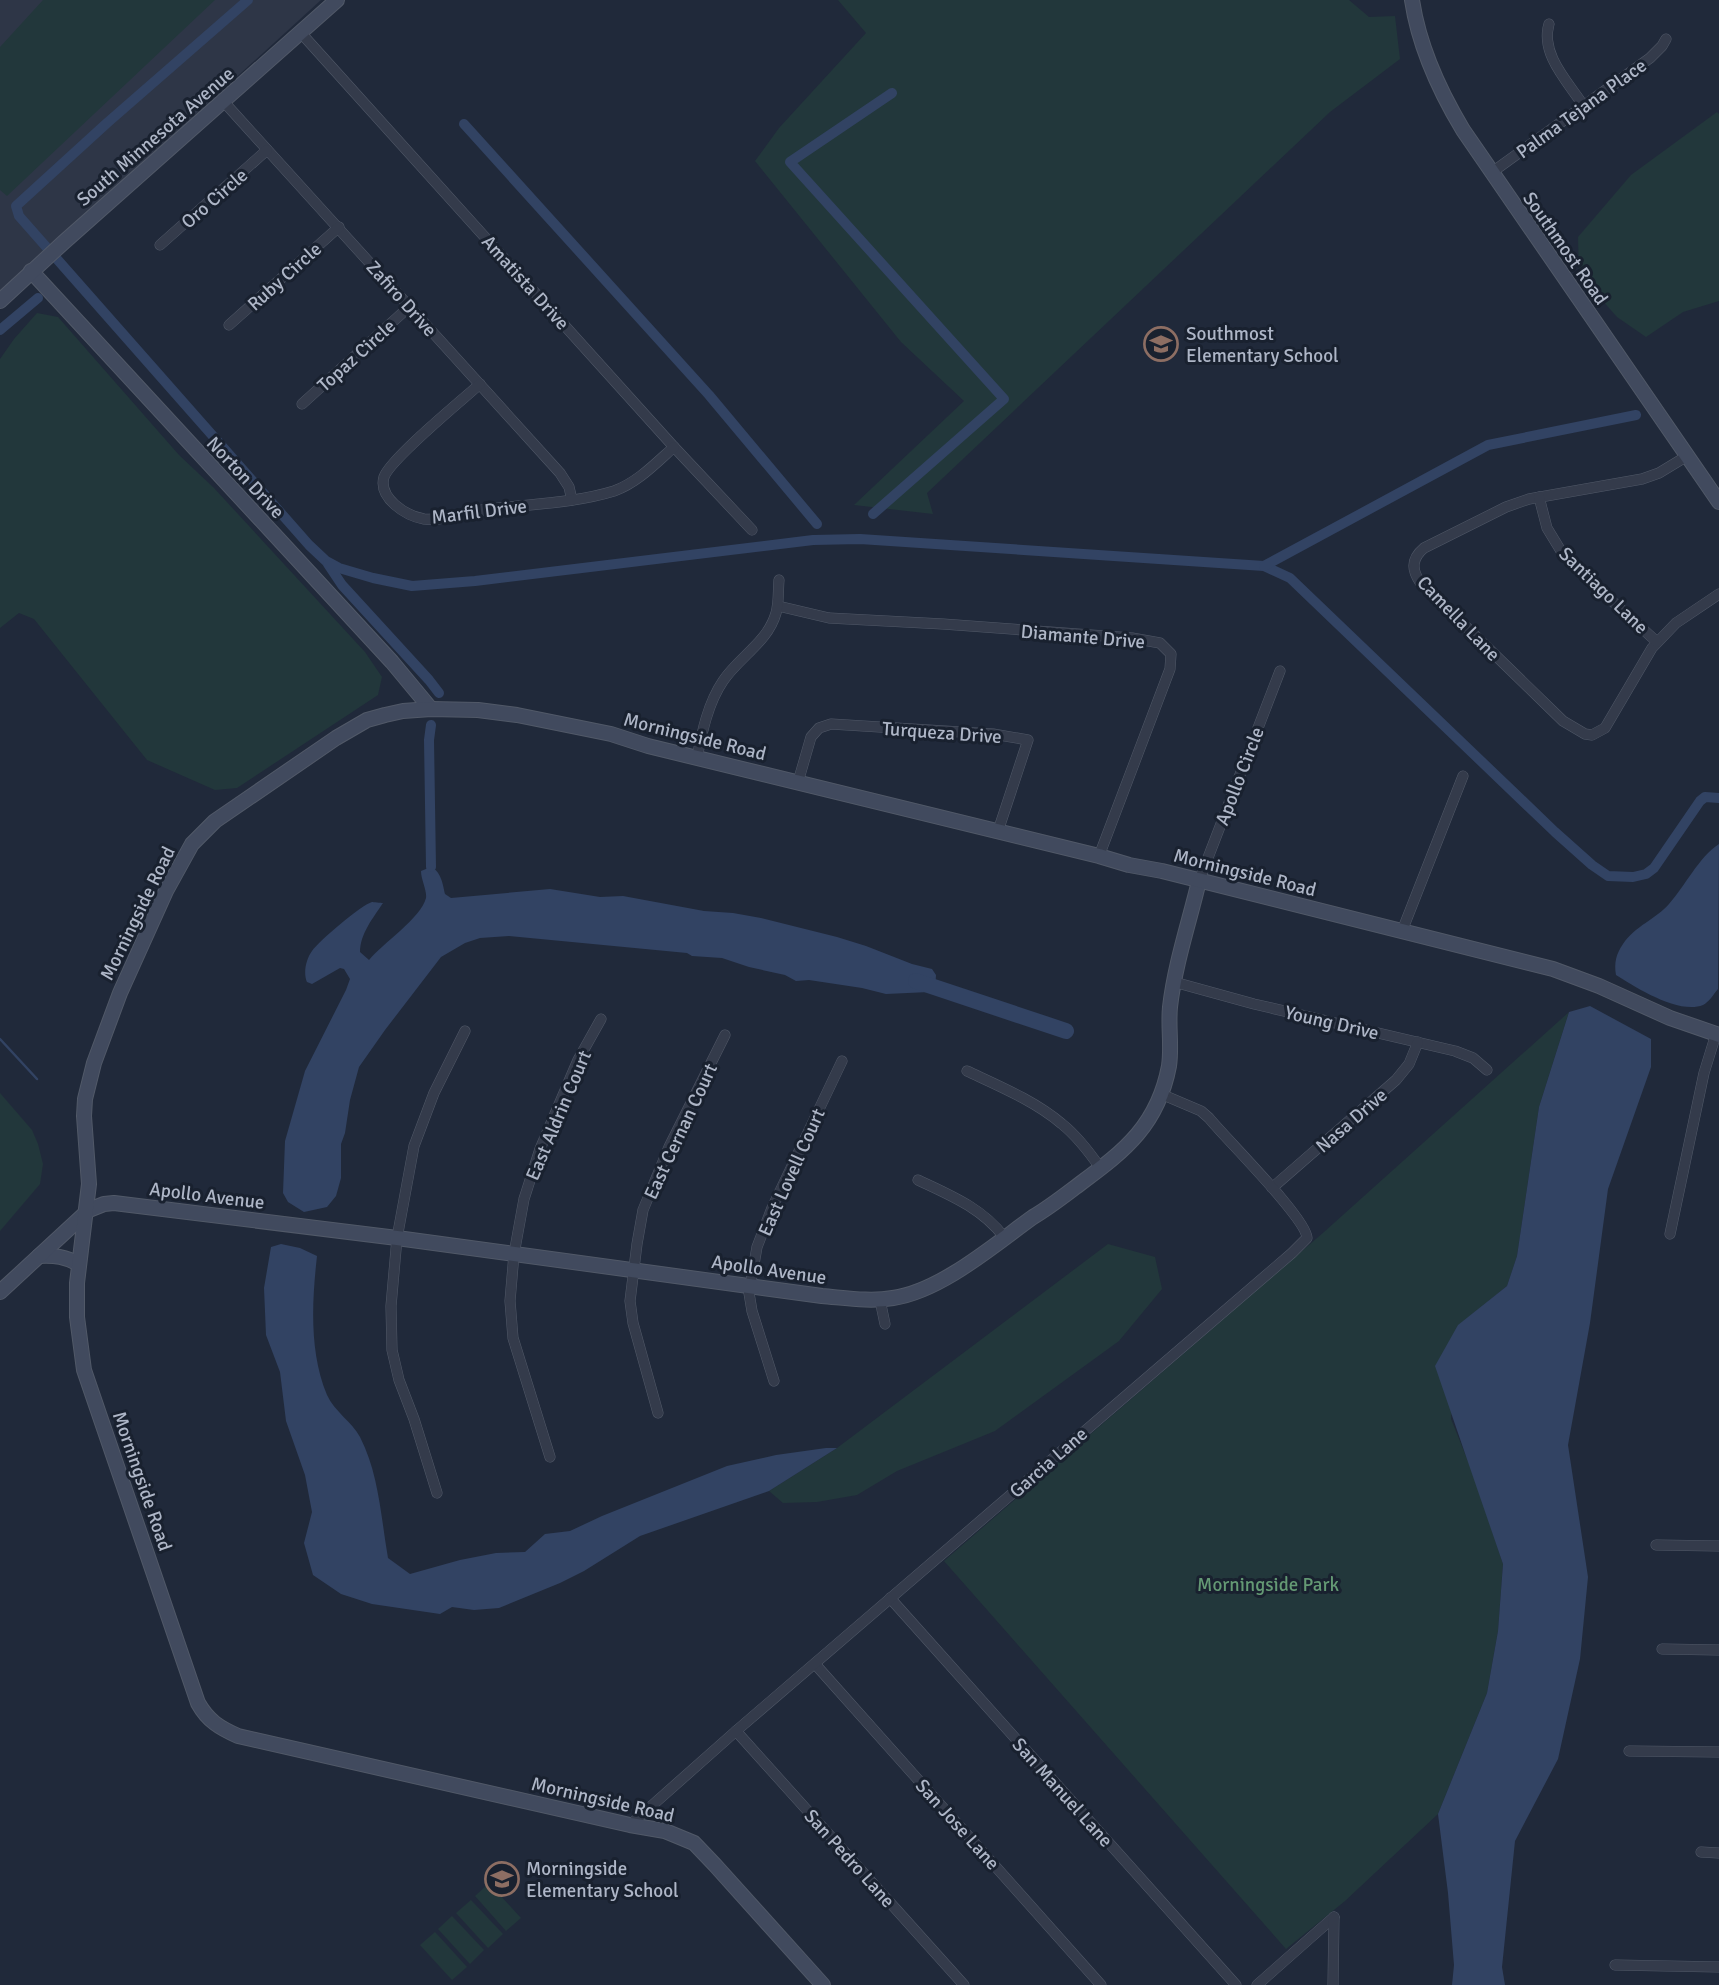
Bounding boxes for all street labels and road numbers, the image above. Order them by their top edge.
street label: Palma Tejana Place [1512,53,1651,164]
street label: South Minnesota Avenue [72,62,239,212]
street label: Oro Circle [176,163,253,234]
street label: Southmost Road [1517,187,1613,310]
street label: Amatista Drive [476,230,574,335]
street label: Ruby Circle [243,237,327,316]
street label: Zafiro Drive [361,256,442,342]
street label: Topaz Circle [313,314,401,397]
street label: Norton Drive [201,432,289,524]
street label: Marfil Drive [430,494,528,530]
street label: Santiago Lane [1553,542,1653,639]
street label: Camella Lane [1412,571,1505,666]
street label: Diamante Drive [1020,620,1146,654]
street label: Morningside Road [621,708,769,766]
street label: Turqueza Drive [881,717,1002,749]
street label: Apollo Circle [1210,724,1270,829]
street label: Morningside Road [95,843,181,984]
street label: Morningside Road [1171,844,1319,902]
street label: Young Drive [1282,1001,1381,1045]
street label: East Aldrin Court [521,1046,597,1184]
street label: East Cernan Court [639,1059,723,1203]
street label: Nasa Drive [1311,1083,1392,1158]
street label: East Lovell Court [753,1105,831,1240]
street label: Apollo Avenue [148,1177,266,1215]
street label: Apollo Avenue [710,1250,828,1290]
street label: Morningside Road [107,1408,177,1554]
street label: Garcia Lane [1005,1422,1093,1503]
street label: San Manuel Lane [1007,1733,1118,1852]
street label: Morningside Road [529,1772,677,1828]
street label: San Jose Lane [910,1774,1004,1875]
street label: San Pedro Lane [799,1804,900,1913]

